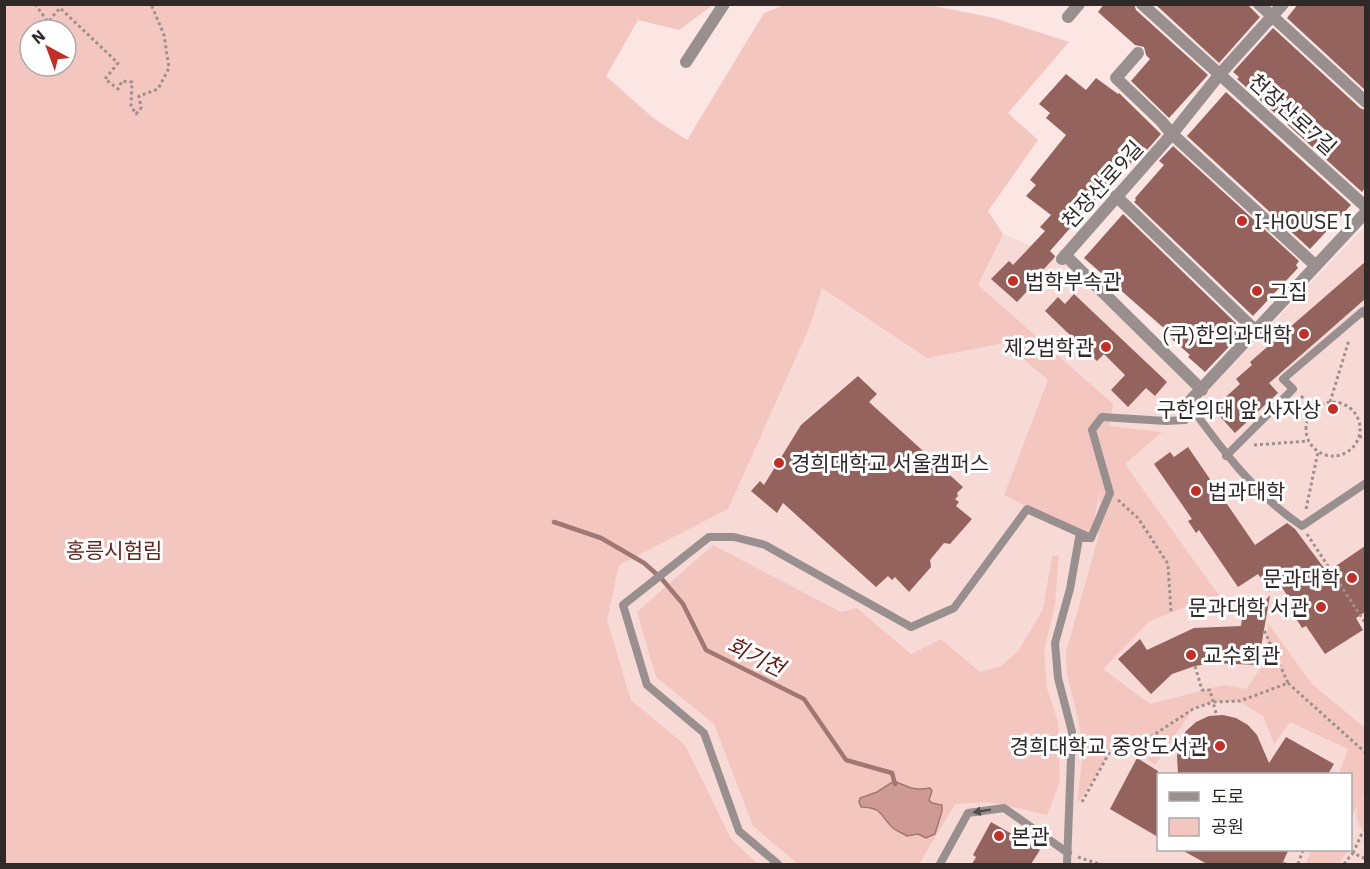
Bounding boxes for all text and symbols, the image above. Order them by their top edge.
north arrow [18,18,78,78]
text: N [27,25,49,48]
street label: 천장산로7길 [1243,67,1343,161]
street label: 천장산로9길 [1055,134,1149,234]
place label: I-HOUSE I [1254,207,1352,235]
marker: I-HOUSE I [1235,214,1249,228]
place label: 법학부속관 [1025,267,1122,295]
marker: 법학부속관 [1006,274,1020,288]
place label: 그집 [1269,277,1308,305]
marker: 그집 [1250,284,1264,298]
place label: (구)한의과대학 [1162,320,1292,348]
marker: (구)한의과대학 [1297,327,1311,341]
place label: 제2법학관 [1004,333,1094,361]
marker: 제2법학관 [1099,340,1113,354]
place label: 구한의대 앞 사자상 [1157,395,1321,423]
marker: 구한의대 앞 사자상 [1326,402,1340,416]
place label: 경희대학교 서울캠퍼스 [791,449,989,477]
marker: 경희대학교 서울캠퍼스 [772,456,786,470]
place label: 법과대학 [1208,477,1285,505]
marker: 법과대학 [1189,484,1203,498]
park label: 홍릉시험림 [66,536,162,564]
place label: 문과대학 [1263,564,1340,592]
marker: 문과대학 [1345,571,1359,585]
place label: 문과대학 서관 [1188,593,1309,621]
marker: 문과대학 서관 [1314,600,1328,614]
water label: 회기천 [722,630,792,684]
place label: 교수회관 [1203,641,1280,669]
marker: 교수회관 [1184,648,1198,662]
place label: 경희대학교 중앙도서관 [1010,732,1208,760]
marker: 경희대학교 중앙도서관 [1213,739,1227,753]
legend [1157,773,1352,851]
text: 도로 [1211,785,1244,808]
one-way arrow [973,807,992,816]
text: 공원 [1211,815,1244,838]
place label: 본관 [1011,822,1050,850]
marker: 본관 [992,829,1006,843]

